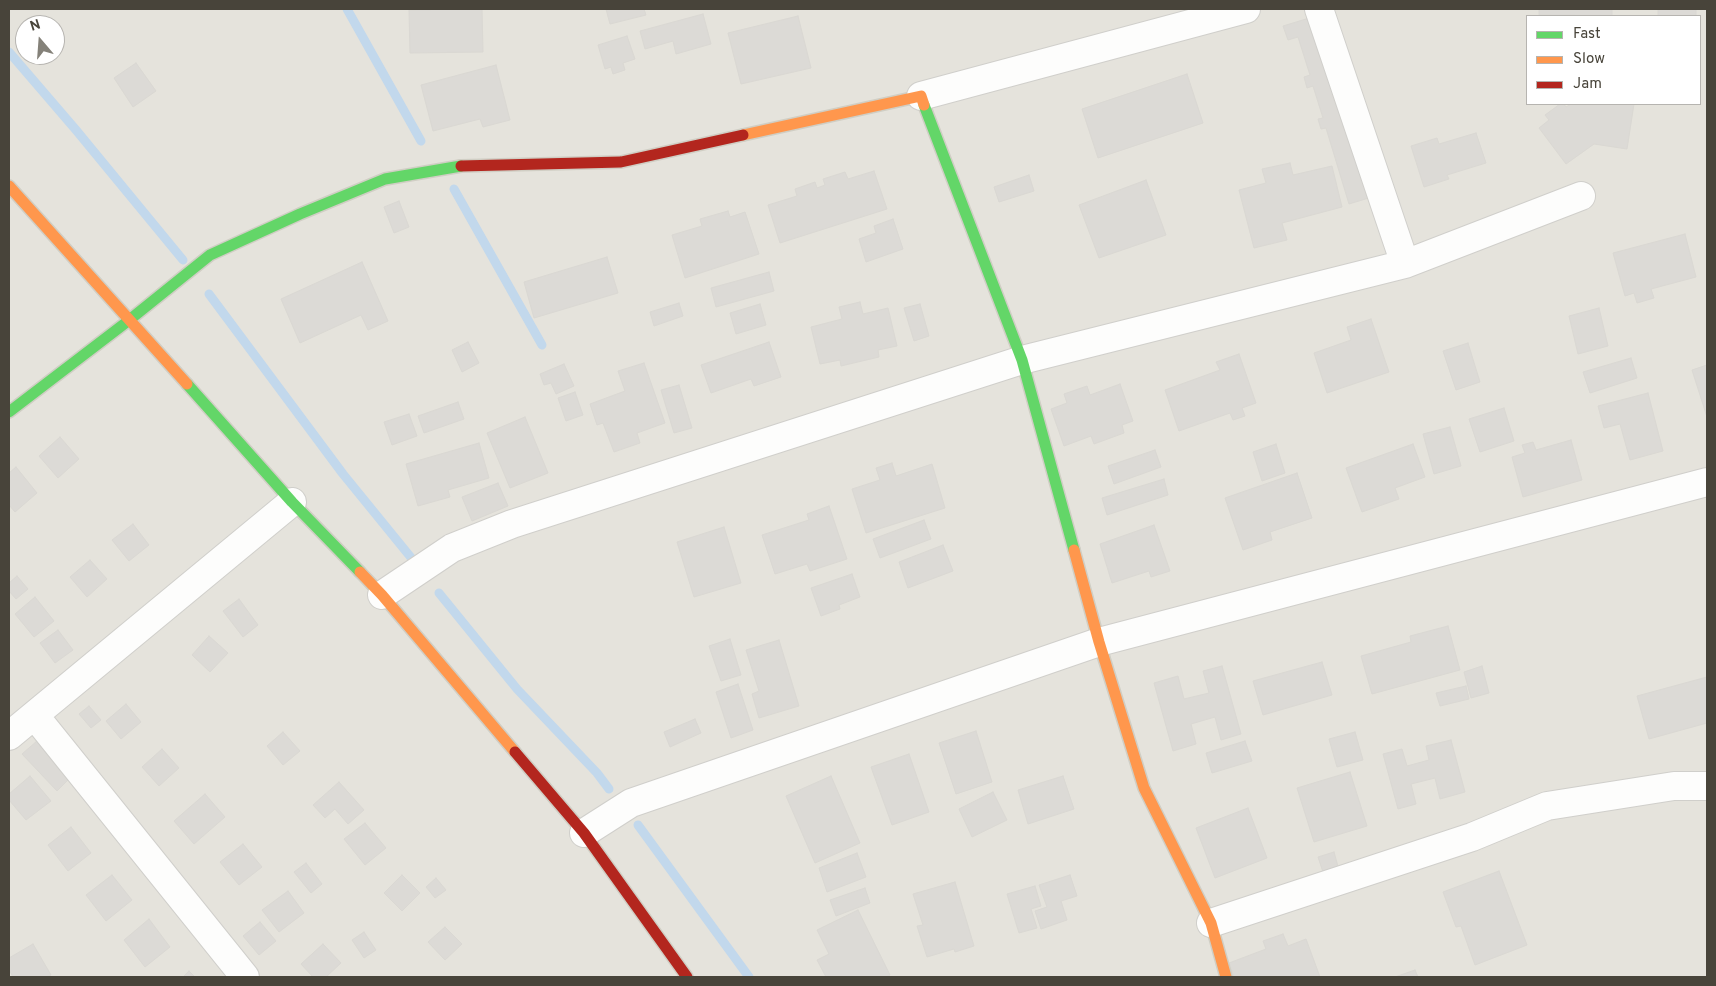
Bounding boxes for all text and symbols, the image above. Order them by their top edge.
north arrow [15,15,65,65]
legend [1526,15,1701,105]
text: N [28,17,43,36]
text: Fast [1573,25,1601,44]
text: Slow [1573,50,1605,69]
text: Jam [1573,75,1602,94]

